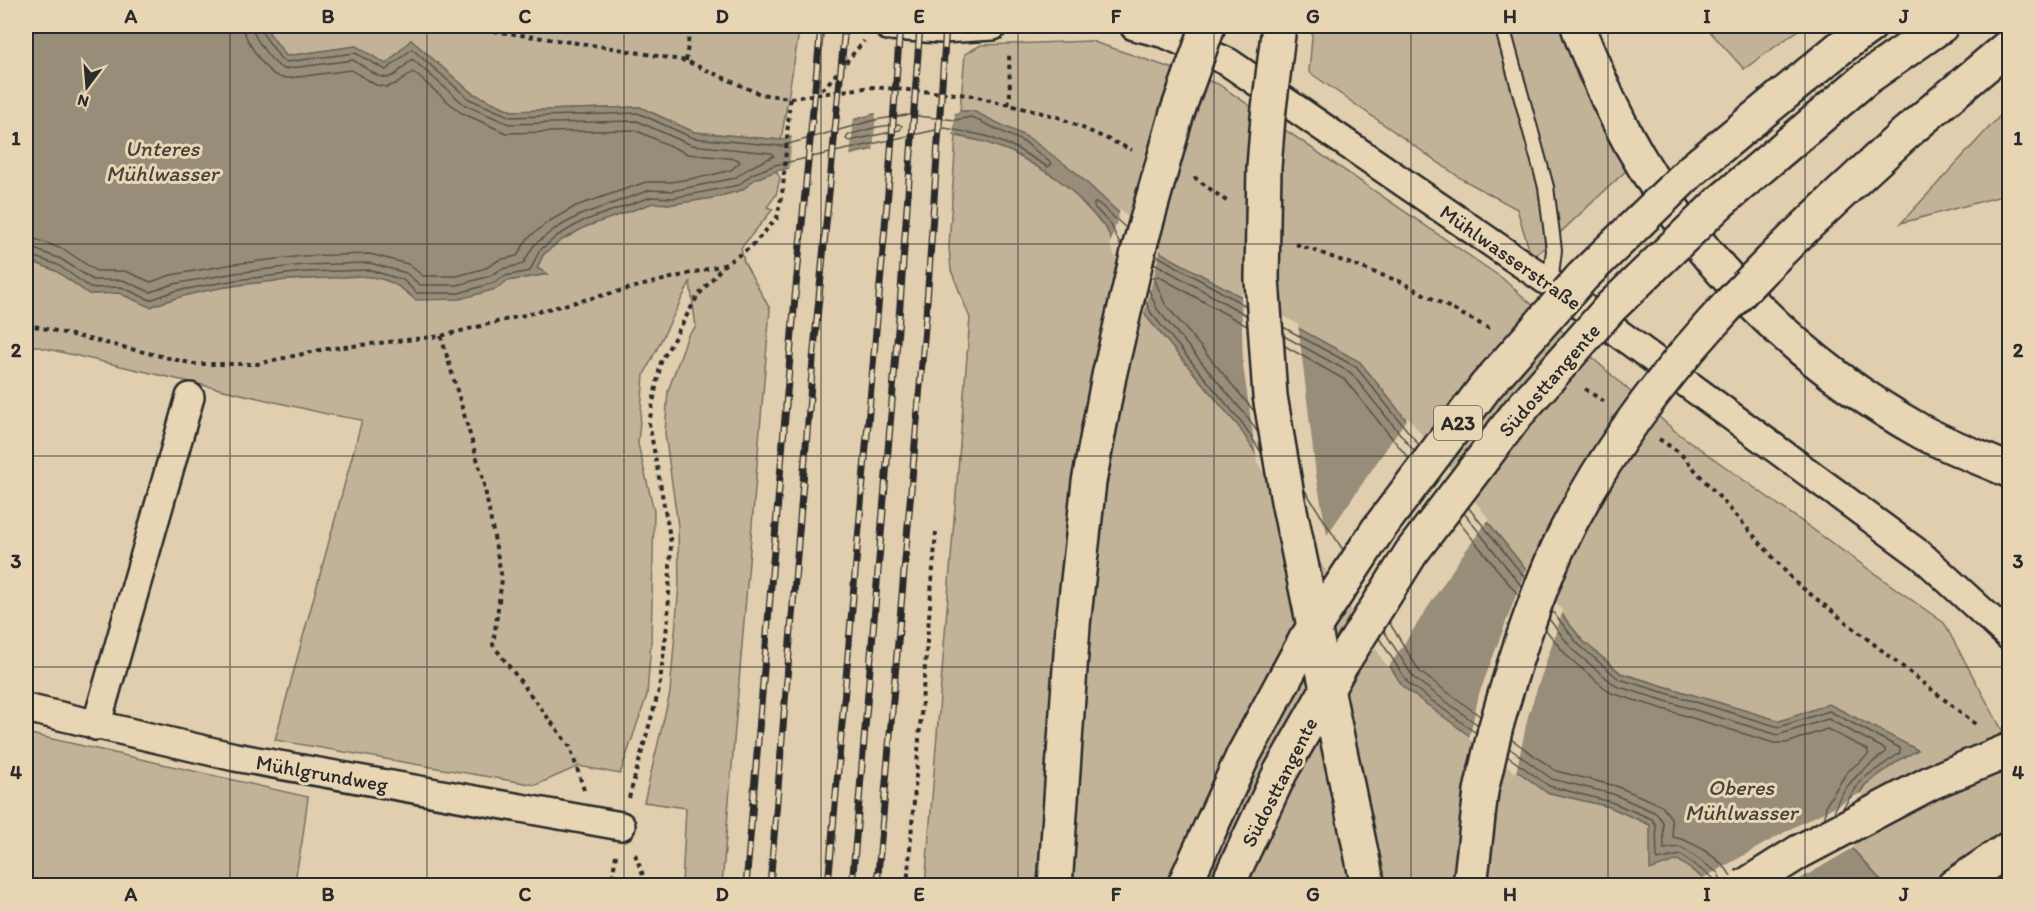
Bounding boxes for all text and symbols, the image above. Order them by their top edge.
text: A [124,4,138,28]
text: B [322,4,335,28]
text: C [519,4,532,28]
text: D [715,4,729,28]
text: E [913,4,925,28]
text: F [1111,4,1122,28]
text: G [1306,4,1320,28]
text: H [1503,4,1517,28]
text: I [1703,4,1711,28]
text: J [1898,4,1909,28]
north arrow [57,57,117,117]
text: N [75,90,91,112]
text: 1 [11,126,21,150]
text: 1 [2013,126,2023,150]
water label: Unteres Mühlwasser [106,135,221,187]
street label: Mühlwasserstraße [1435,199,1587,315]
street label: Südosttangente [1493,318,1605,442]
text: 2 [11,338,22,362]
text: 2 [2013,338,2024,362]
road number: A23 [1434,406,1482,440]
text: 3 [11,549,22,573]
text: 3 [2013,549,2024,573]
street label: Südosttangente [1236,713,1322,851]
street label: Mühlgrundweg [254,749,390,797]
text: 4 [10,760,22,784]
text: 4 [2012,760,2024,784]
water label: Oberes Mühlwasser [1685,774,1800,826]
text: A [124,882,138,906]
text: B [322,882,335,906]
text: C [519,882,532,906]
text: D [715,882,729,906]
text: E [913,882,925,906]
text: F [1111,882,1122,906]
text: G [1306,882,1320,906]
text: H [1503,882,1517,906]
text: I [1703,882,1711,906]
text: J [1898,882,1909,906]

